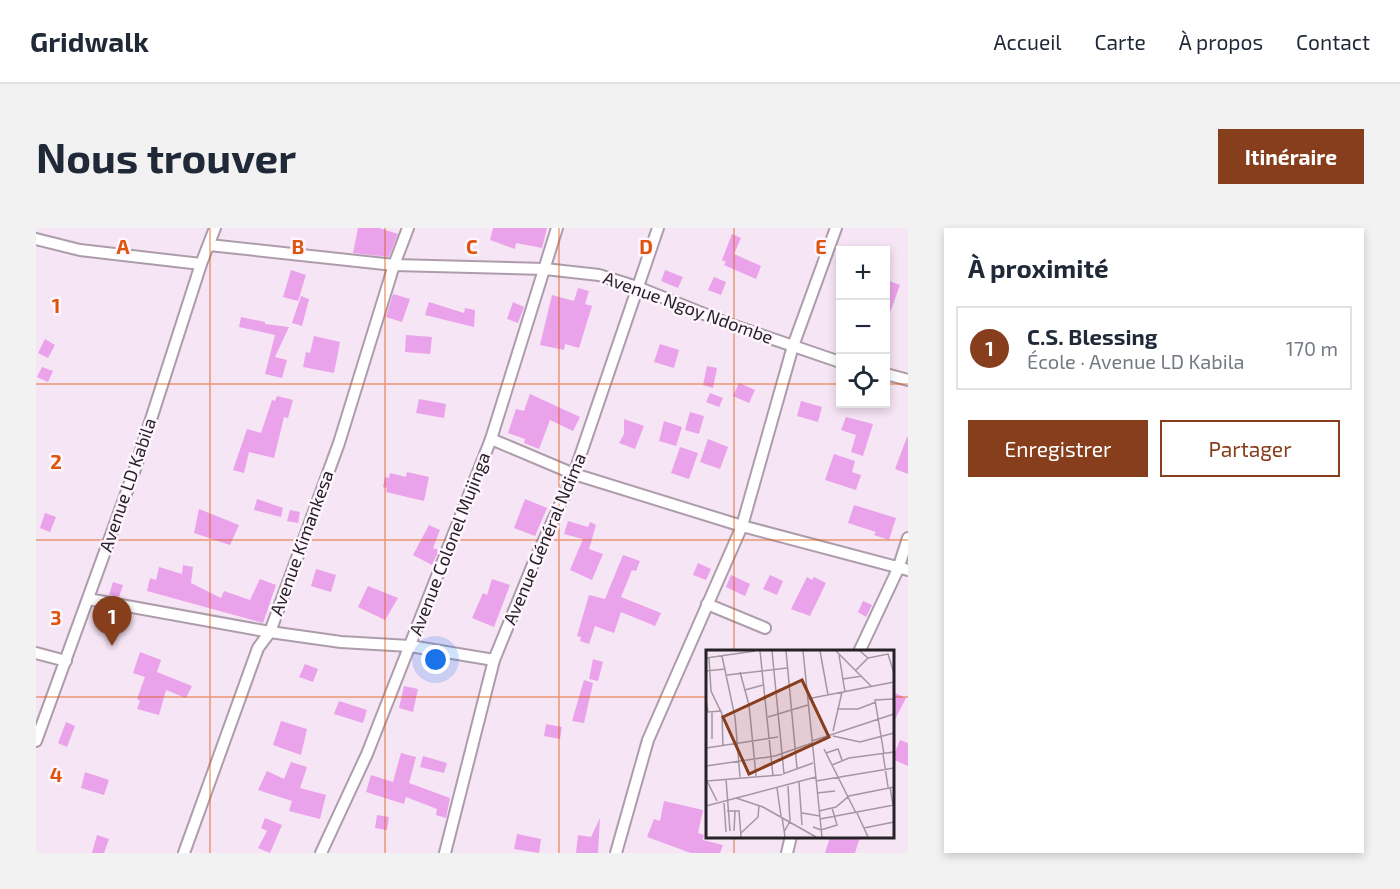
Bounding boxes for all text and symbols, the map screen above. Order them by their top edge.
text: Gridwalk [30,24,149,58]
text: Accueil [993,29,1062,54]
text: Carte [1095,29,1146,54]
text: À propos [1179,29,1263,54]
text: Contact [1296,29,1370,54]
button: Itinéraire [1218,129,1364,184]
text: Nous trouver [36,131,296,181]
text: A [116,234,130,258]
text: B [292,234,304,258]
text: C [466,234,478,258]
text: D [639,234,653,258]
text: E [815,234,827,258]
map controls [836,246,890,408]
button: + [836,246,890,300]
text: À proximité [968,252,1109,283]
street label: Avenue Ngoy Ndombe [600,266,776,348]
text: 1 [52,293,60,317]
button: − [836,300,890,354]
text: C.S. Blessing [1027,323,1157,349]
text: 1 [985,336,994,360]
text: 170 m [1286,336,1338,360]
text: École · Avenue LD Kabila [1027,349,1245,373]
button: locate [836,354,890,408]
street label: Avenue LD Kabila [94,415,160,554]
button: Enregistrer [968,420,1148,477]
button: Partager [1160,420,1340,477]
text: 2 [50,449,62,473]
street label: Avenue Colonel Mujinga [404,449,494,638]
street label: Avenue Général Ndima [498,449,590,628]
street label: Avenue Kimankesa [265,467,338,618]
pin: 1 [92,596,132,646]
text: 3 [50,605,62,629]
your location [421,645,450,674]
inset map [706,650,893,838]
text: 4 [50,762,63,786]

